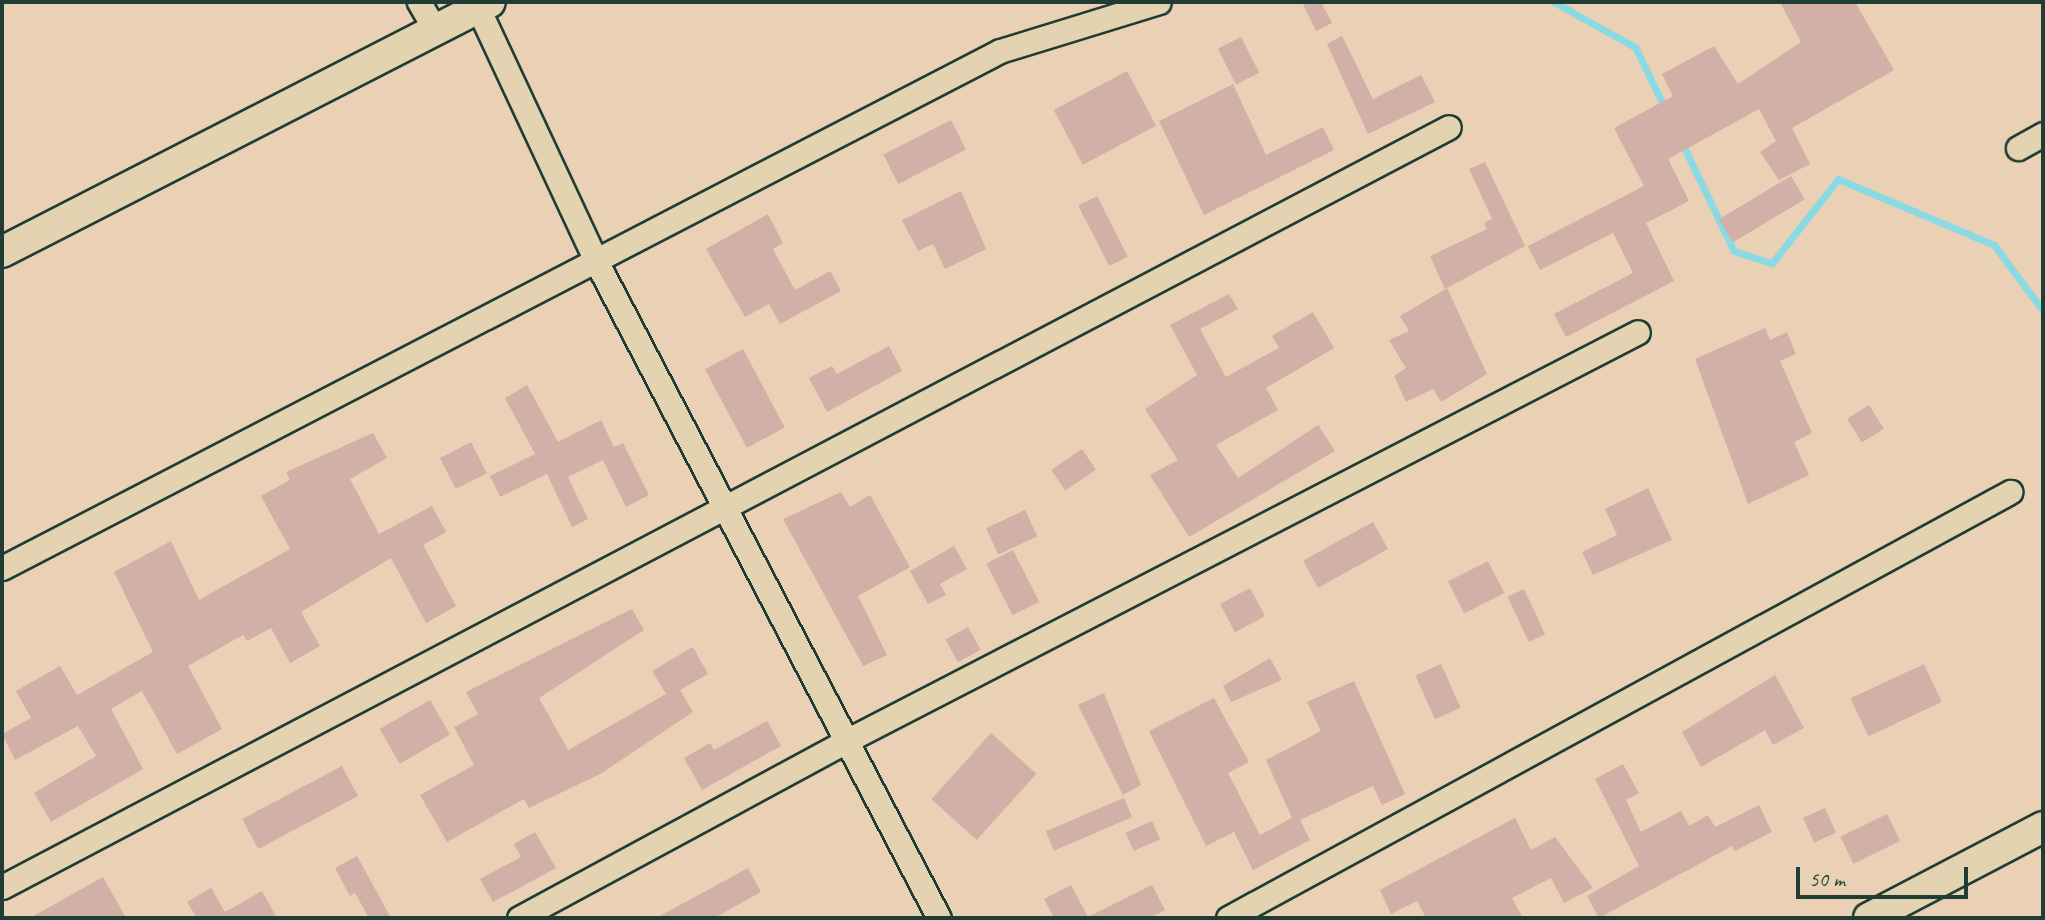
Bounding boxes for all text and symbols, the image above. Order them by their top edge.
scale bar [1800,853,1972,897]
text: 50 m [1809,866,1845,892]

